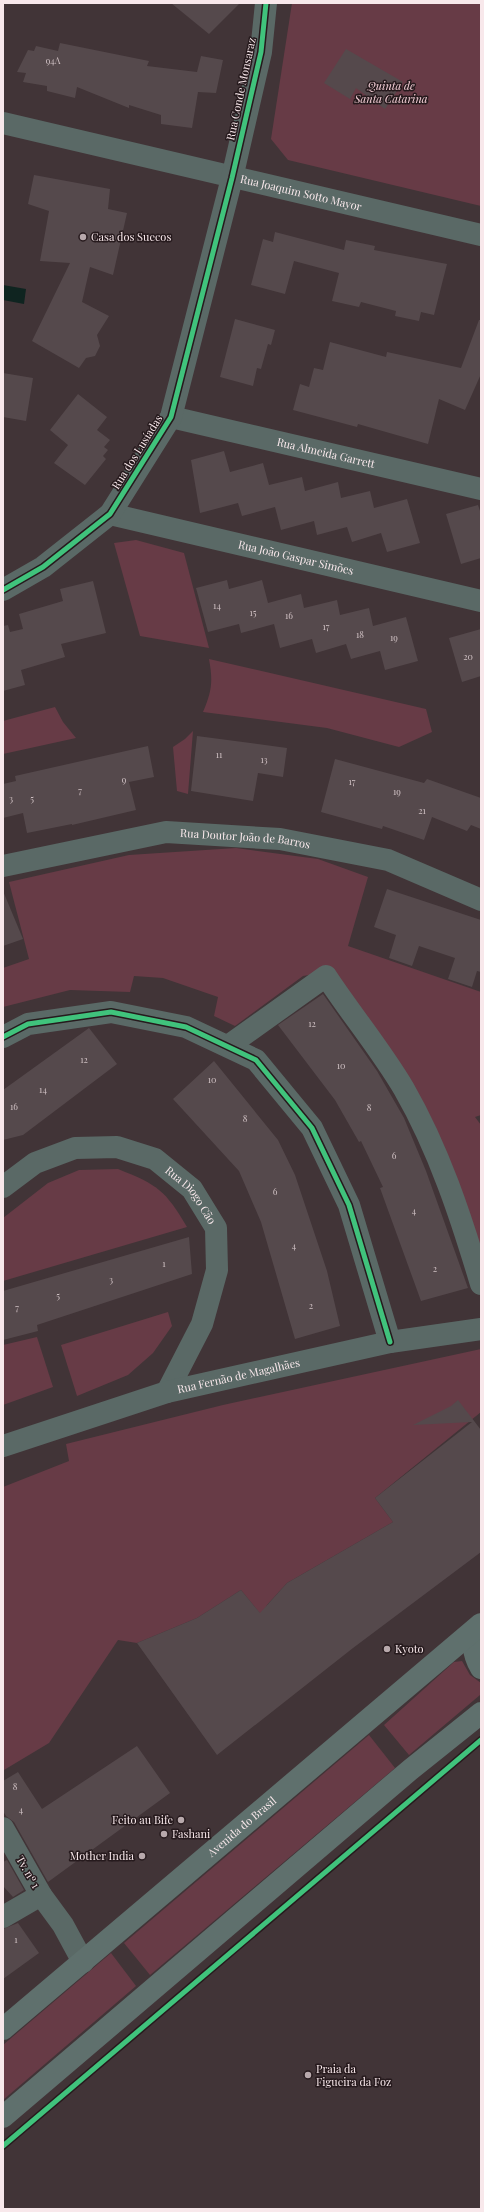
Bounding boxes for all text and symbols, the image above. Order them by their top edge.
street label: Rua Conde Monsaraz [222,36,259,142]
house number: 94A [46,54,61,66]
park label: Quinta de Santa Catarina [353,78,428,106]
street label: Rua Joaquim Sotto Mayor [239,171,363,214]
place label: Casa dos Suecos [91,229,171,244]
marker: Casa dos Suecos [78,232,88,242]
street label: Rua dos Lusíadas [108,412,165,492]
street label: Rua Almeida Garrett [275,434,377,471]
street label: Rua João Gaspar Simões [237,536,355,578]
house number: 14 [213,599,221,611]
house number: 15 [250,606,257,618]
house number: 16 [285,609,293,621]
house number: 17 [323,620,330,632]
house number: 18 [356,628,364,640]
house number: 19 [390,631,398,643]
house number: 20 [463,650,473,662]
house number: 11 [216,748,223,760]
house number: 13 [260,753,268,765]
house number: 9 [122,773,127,785]
house number: 17 [349,775,356,787]
house number: 7 [78,784,82,796]
house number: 19 [393,785,401,797]
house number: 3 [9,792,13,804]
house number: 5 [30,792,34,804]
house number: 21 [418,804,426,816]
street label: Rua Doutor João de Barros [180,825,312,852]
house number: 12 [308,1017,316,1029]
house number: 12 [80,1053,88,1065]
house number: 10 [337,1059,345,1071]
house number: 10 [208,1073,216,1085]
house number: 14 [39,1083,47,1095]
house number: 16 [10,1100,18,1112]
house number: 8 [367,1101,372,1113]
house number: 8 [243,1112,248,1124]
house number: 6 [392,1149,397,1161]
street label: Rua Diogo Cão [162,1162,220,1227]
house number: 6 [273,1185,278,1197]
house number: 4 [412,1204,417,1216]
house number: 4 [292,1239,297,1251]
house number: 1 [162,1257,166,1269]
house number: 2 [433,1262,437,1274]
house number: 3 [109,1273,113,1285]
house number: 5 [56,1289,60,1301]
house number: 2 [309,1299,313,1311]
house number: 7 [15,1301,19,1313]
street label: Rua Fernão de Magalhães [176,1354,301,1397]
place label: Kyoto [395,1641,424,1656]
marker: Kyoto [382,1644,392,1654]
house number: 8 [13,1780,18,1792]
street label: Avenida do Brasil [203,1793,279,1860]
house number: 4 [19,1803,24,1815]
place label: Feito au Bife [112,1812,173,1827]
marker: Feito au Bife [176,1815,186,1825]
place label: Fashani [172,1826,210,1841]
marker: Fashani [159,1829,169,1839]
place label: Mother India [70,1848,135,1863]
marker: Mother India [137,1851,147,1861]
street label: Tv. nº 1 [13,1853,44,1891]
house number: 1 [14,1933,18,1945]
place label: Praia da Figueira da Foz [316,2061,391,2089]
marker: Praia da Figueira da Foz [303,2070,313,2080]

